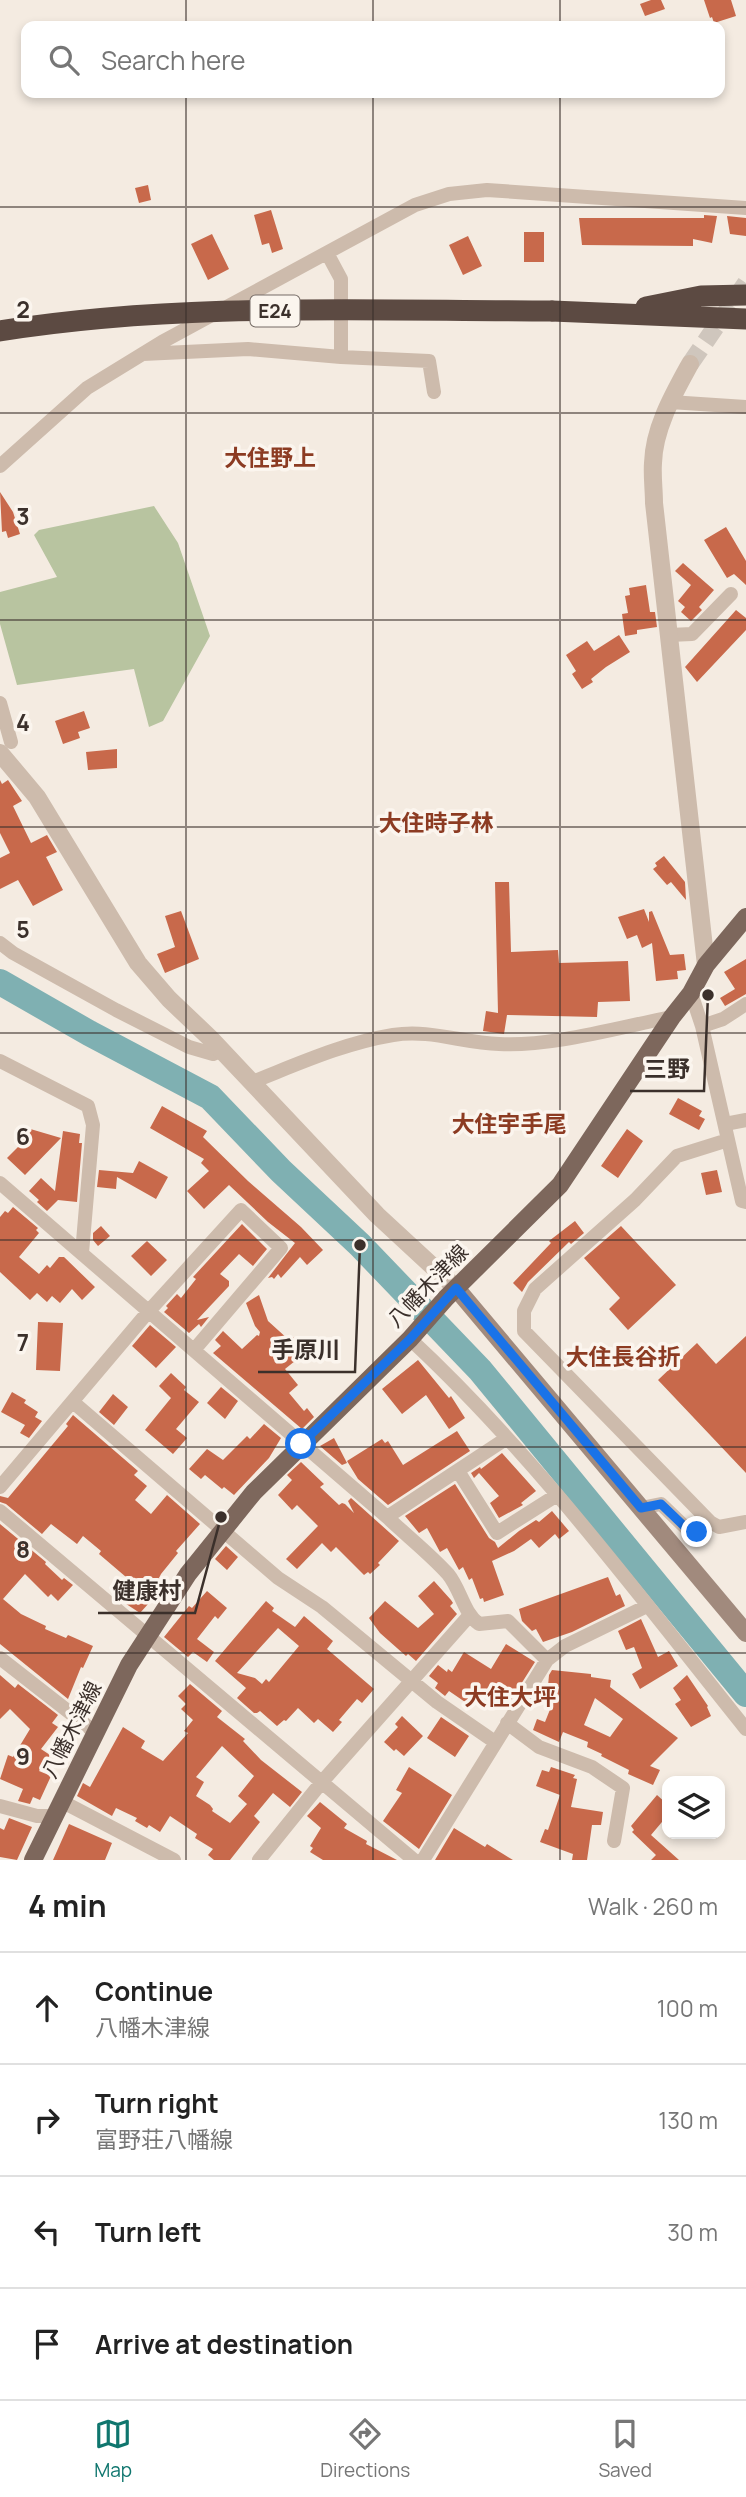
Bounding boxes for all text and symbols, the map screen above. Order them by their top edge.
search box [21,21,725,98]
icon: search [45,41,83,79]
text: Search here [101,42,246,78]
text: 2 [16,293,30,325]
road number: E24 [250,296,300,326]
district label: 大住野上 [224,441,316,473]
text: 3 [16,500,30,532]
text: 4 [16,706,30,738]
district label: 大住時子林 [379,806,494,838]
text: 5 [16,913,30,945]
callout: 三野 [630,1047,704,1091]
text: 三野 [644,1052,690,1084]
district label: 大住宇手尾 [452,1107,567,1139]
text: 6 [16,1120,30,1152]
street label: 八幡木津線 [381,1238,474,1333]
text: 7 [17,1326,29,1358]
callout: 手原川 [258,1328,355,1372]
text: 手原川 [272,1333,341,1365]
district label: 大住長谷折 [566,1340,681,1372]
route start [285,1428,316,1459]
route end [681,1516,712,1547]
text: 8 [16,1533,30,1565]
callout: 健康村 [98,1569,195,1613]
text: 健康村 [113,1574,182,1606]
street label: 八幡木津線 [35,1676,107,1783]
district label: 大住大坪 [464,1680,556,1712]
text: 9 [16,1740,30,1772]
map controls [662,1776,725,1839]
button: layers [662,1776,725,1839]
text: 4 min [28,1885,106,1926]
text: Walk · 260 m [588,1890,718,1922]
text: Continue [95,1973,213,2009]
icon: ahead [28,1989,66,2027]
text: 100 m [657,1992,718,2024]
text: 八幡木津線 [95,2011,210,2043]
text: Turn right [95,2085,219,2121]
icon: right [28,2101,66,2139]
text: 130 m [658,2104,718,2136]
text: 富野荘八幡線 [95,2123,233,2155]
icon: left [28,2213,66,2251]
text: Turn left [95,2214,202,2250]
text: 30 m [667,2216,718,2248]
icon: arrive [28,2325,66,2363]
text: Arrive at destination [95,2326,353,2362]
tab: Map [94,2415,132,2483]
tab: Directions [320,2415,410,2483]
tab: Saved [598,2415,652,2483]

